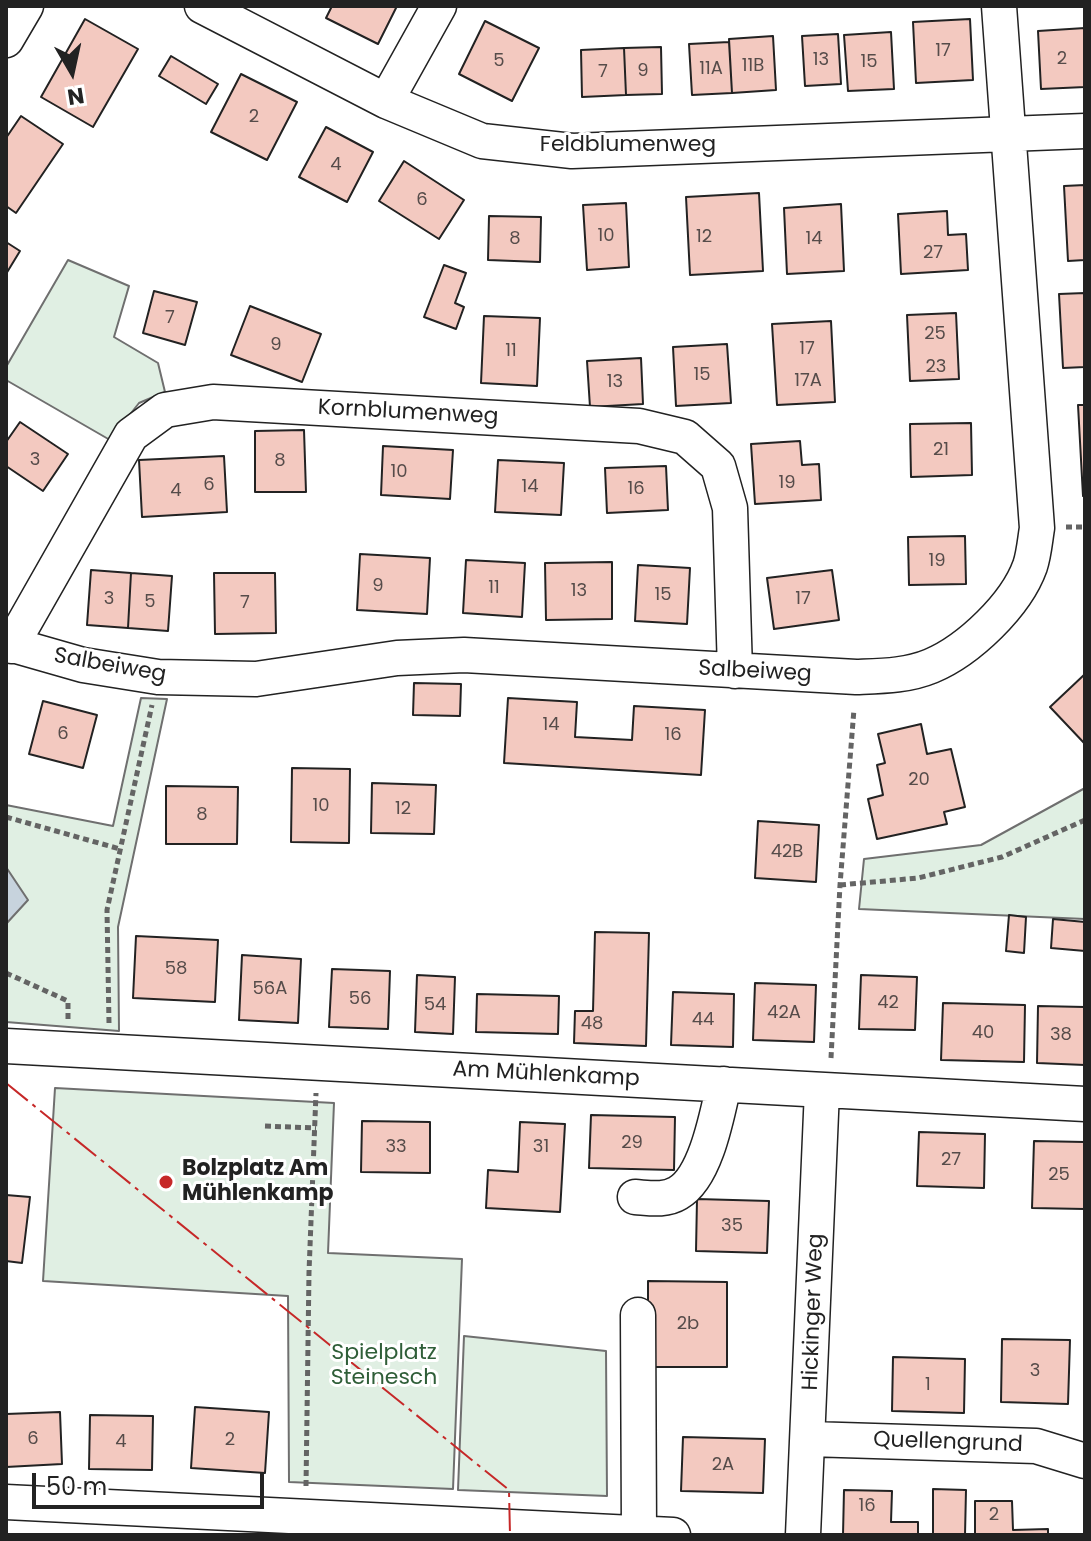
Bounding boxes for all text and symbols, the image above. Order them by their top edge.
north arrow [32,32,112,112]
house number: 17 [935,40,951,62]
house number: 2 [1057,48,1067,70]
house number: 13 [813,49,829,71]
house number: 5 [493,50,505,72]
house number: 15 [860,51,878,73]
house number: 11B [742,55,764,77]
house number: 11A [699,58,723,80]
house number: 9 [637,60,649,82]
house number: 7 [598,61,608,83]
text: N [65,80,86,113]
house number: 2 [249,106,259,128]
street label: Feldblumenweg [540,132,716,158]
house number: 4 [330,154,342,176]
house number: 6 [416,189,428,211]
house number: 10 [597,225,615,247]
house number: 12 [696,226,712,248]
house number: 8 [509,228,521,250]
house number: 14 [805,228,823,250]
house number: 27 [923,242,943,264]
house number: 7 [165,307,175,329]
house number: 25 [924,323,946,345]
house number: 9 [270,334,282,356]
house number: 17 [799,338,815,360]
house number: 11 [505,340,517,362]
house number: 23 [926,356,946,378]
house number: 15 [693,364,711,386]
house number: 17A [794,370,822,392]
house number: 13 [607,371,623,393]
street label: Kornblumenweg [317,395,499,431]
house number: 21 [933,439,949,461]
house number: 3 [30,449,40,471]
house number: 8 [274,450,286,472]
house number: 10 [390,461,408,483]
house number: 19 [778,472,796,494]
house number: 6 [203,474,215,496]
house number: 14 [521,476,539,498]
house number: 16 [627,478,645,500]
house number: 4 [170,480,182,502]
house number: 19 [928,550,946,572]
house number: 9 [372,575,384,597]
house number: 11 [488,577,500,599]
house number: 13 [571,580,587,602]
house number: 15 [654,584,672,606]
house number: 3 [104,588,114,610]
house number: 17 [795,588,811,610]
house number: 5 [144,591,156,613]
house number: 7 [240,592,250,614]
street label: Salbeiweg [52,643,168,689]
street label: Salbeiweg [698,656,812,688]
house number: 14 [542,714,560,736]
house number: 6 [57,723,69,745]
house number: 16 [664,724,682,746]
house number: 20 [908,769,930,791]
house number: 10 [312,795,330,817]
house number: 12 [395,798,411,820]
house number: 8 [196,804,208,826]
house number: 42B [771,841,803,863]
house number: 58 [165,958,187,980]
house number: 56A [253,978,287,1000]
house number: 56 [349,988,371,1010]
house number: 42 [877,992,899,1014]
house number: 54 [424,994,446,1016]
house number: 42A [767,1002,801,1024]
house number: 44 [692,1009,714,1031]
house number: 48 [581,1013,603,1035]
house number: 40 [972,1022,994,1044]
house number: 38 [1050,1024,1072,1046]
street label: Am Mühlenkamp [452,1057,640,1093]
house number: 29 [621,1132,643,1154]
house number: 33 [385,1136,407,1158]
house number: 31 [533,1136,549,1158]
house number: 27 [941,1149,961,1171]
place label: Bolzplatz Am Mühlenkamp [182,1156,333,1208]
house number: 25 [1048,1164,1070,1186]
marker: Bolzplatz Am Mühlenkamp [157,1173,175,1191]
house number: 35 [721,1215,743,1237]
street label: Hickinger Weg [798,1233,830,1391]
house number: 2b [677,1313,699,1335]
park label: Spielplatz Steinesch [331,1340,437,1392]
house number: 3 [1030,1360,1040,1382]
house number: 1 [925,1374,931,1396]
street label: Quellengrund [873,1427,1023,1459]
house number: 6 [27,1428,39,1450]
house number: 2 [225,1429,235,1451]
house number: 4 [115,1431,127,1453]
house number: 2A [712,1454,734,1476]
scale bar [36,1457,268,1507]
text: 50 m [46,1470,107,1503]
house number: 16 [858,1495,876,1517]
house number: 2 [989,1504,999,1526]

